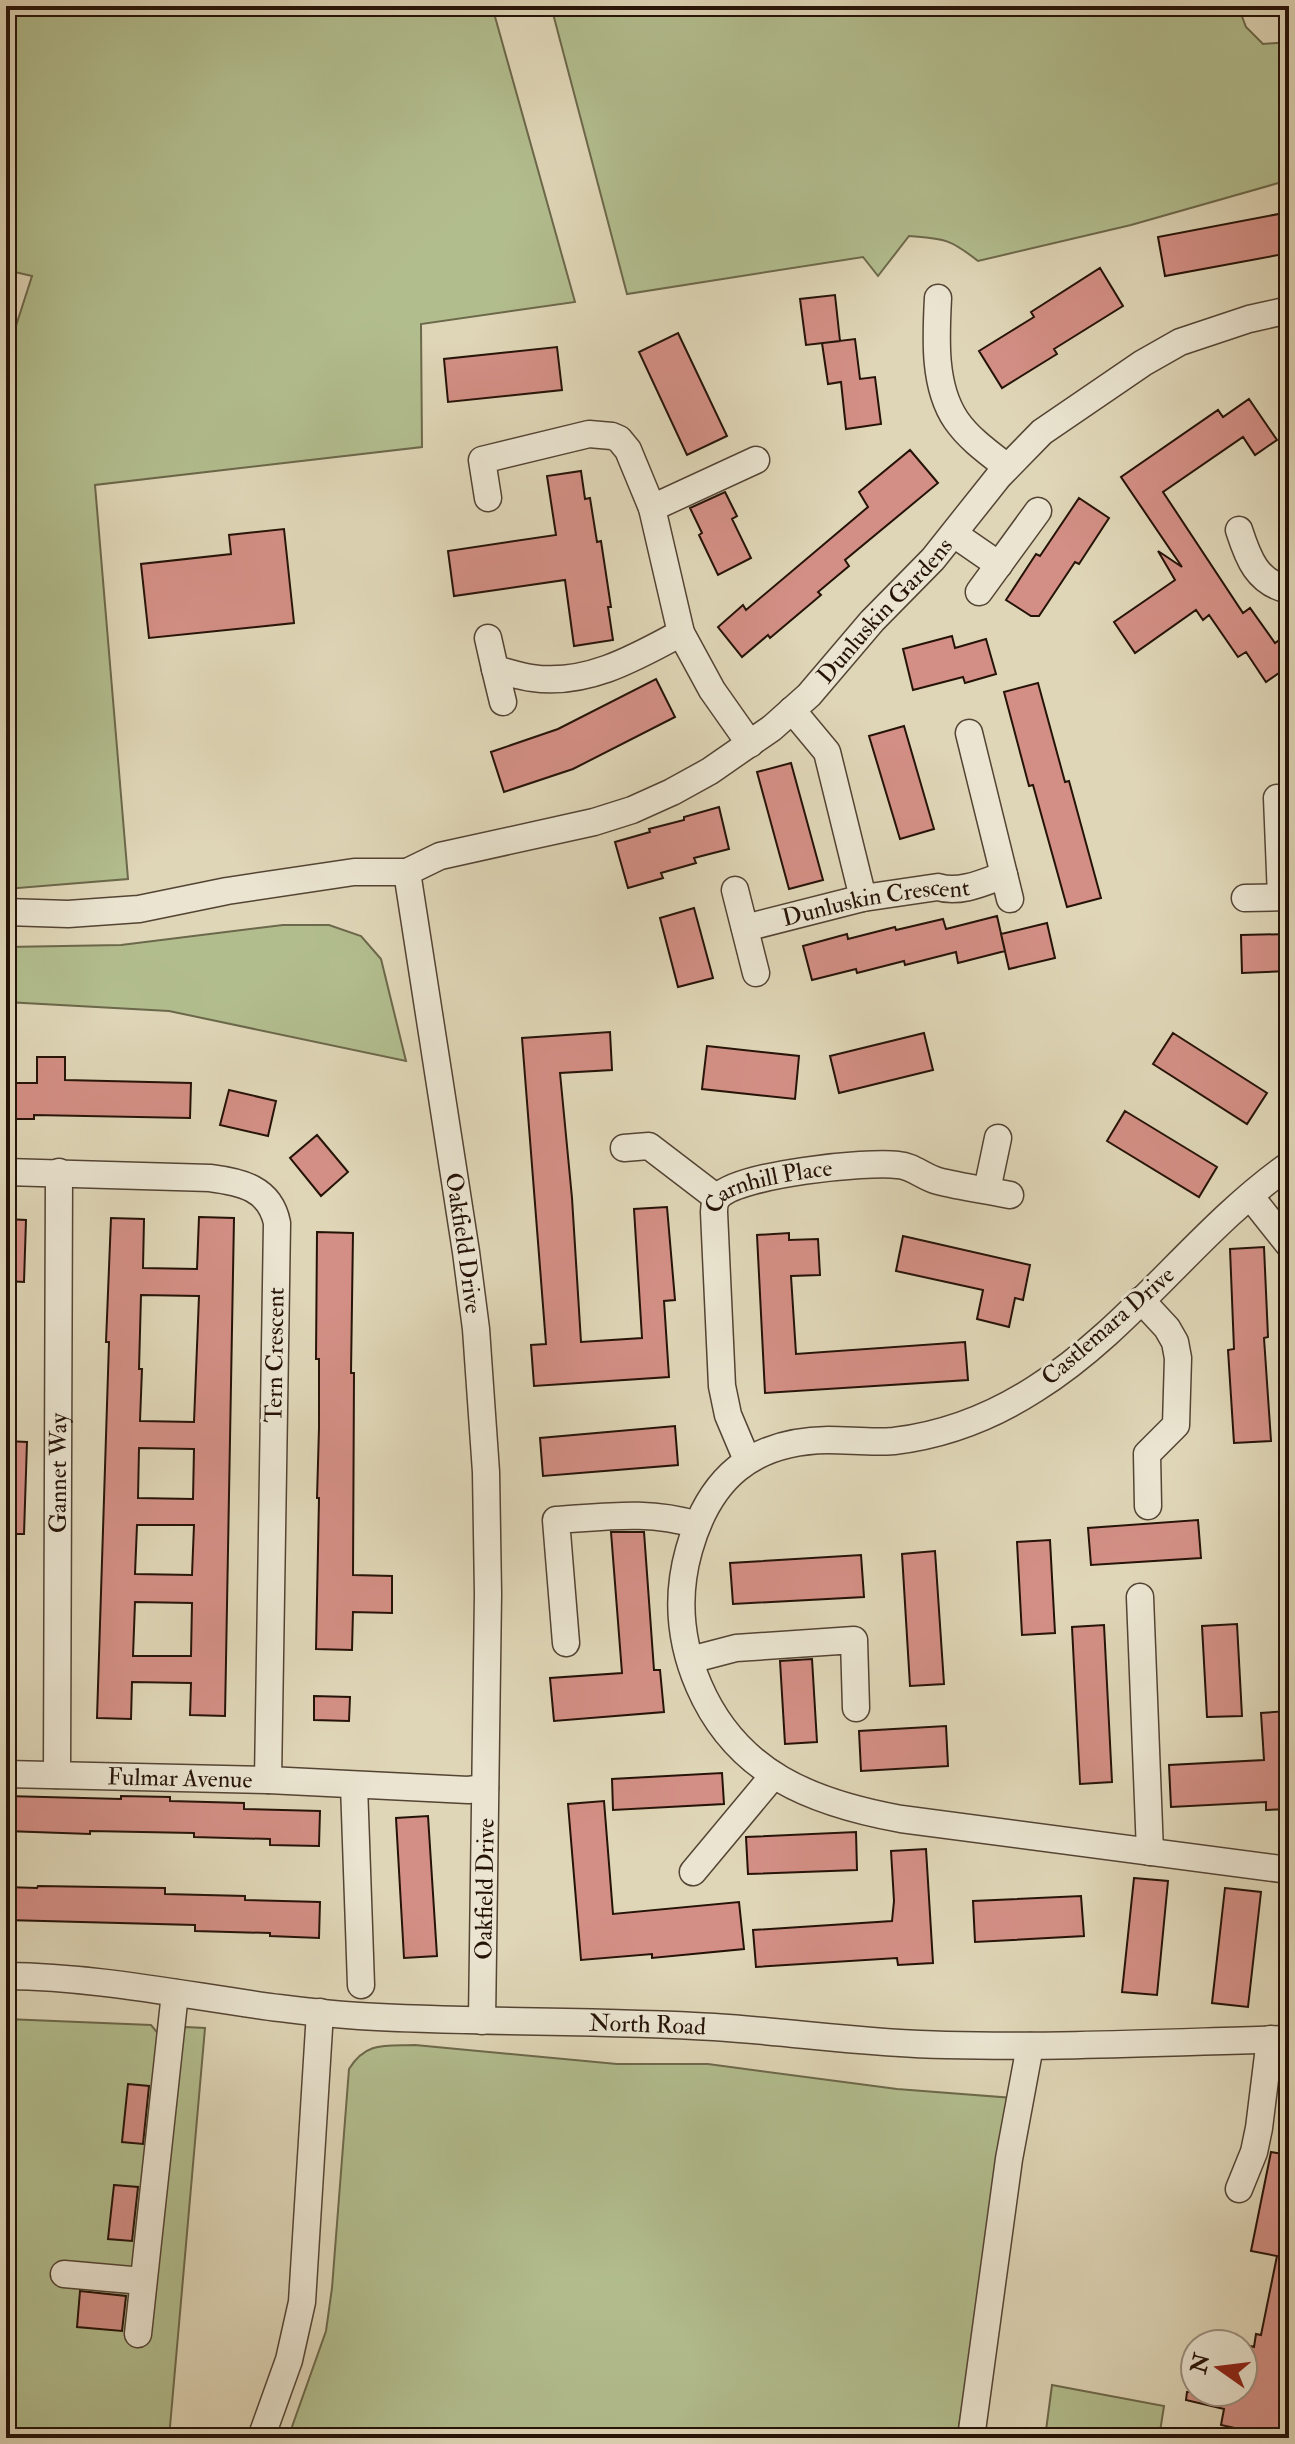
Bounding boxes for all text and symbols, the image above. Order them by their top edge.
street label: Dunluskin Gardens [810,531,960,690]
street label: Dunluskin Crescent [779,871,973,933]
street label: Carnhill Place [698,1152,834,1216]
street label: Oakfield Drive [438,1171,489,1316]
street label: Castlemara Drive [1035,1260,1181,1392]
street label: Tern Crescent [258,1287,292,1423]
street label: Gannet Way [42,1412,74,1533]
street label: Fulmar Avenue [107,1761,253,1795]
street label: Oakfield Drive [468,1818,502,1960]
street label: North Road [589,2007,707,2042]
north arrow [1179,2328,1259,2408]
text: N [1184,2350,1217,2377]

